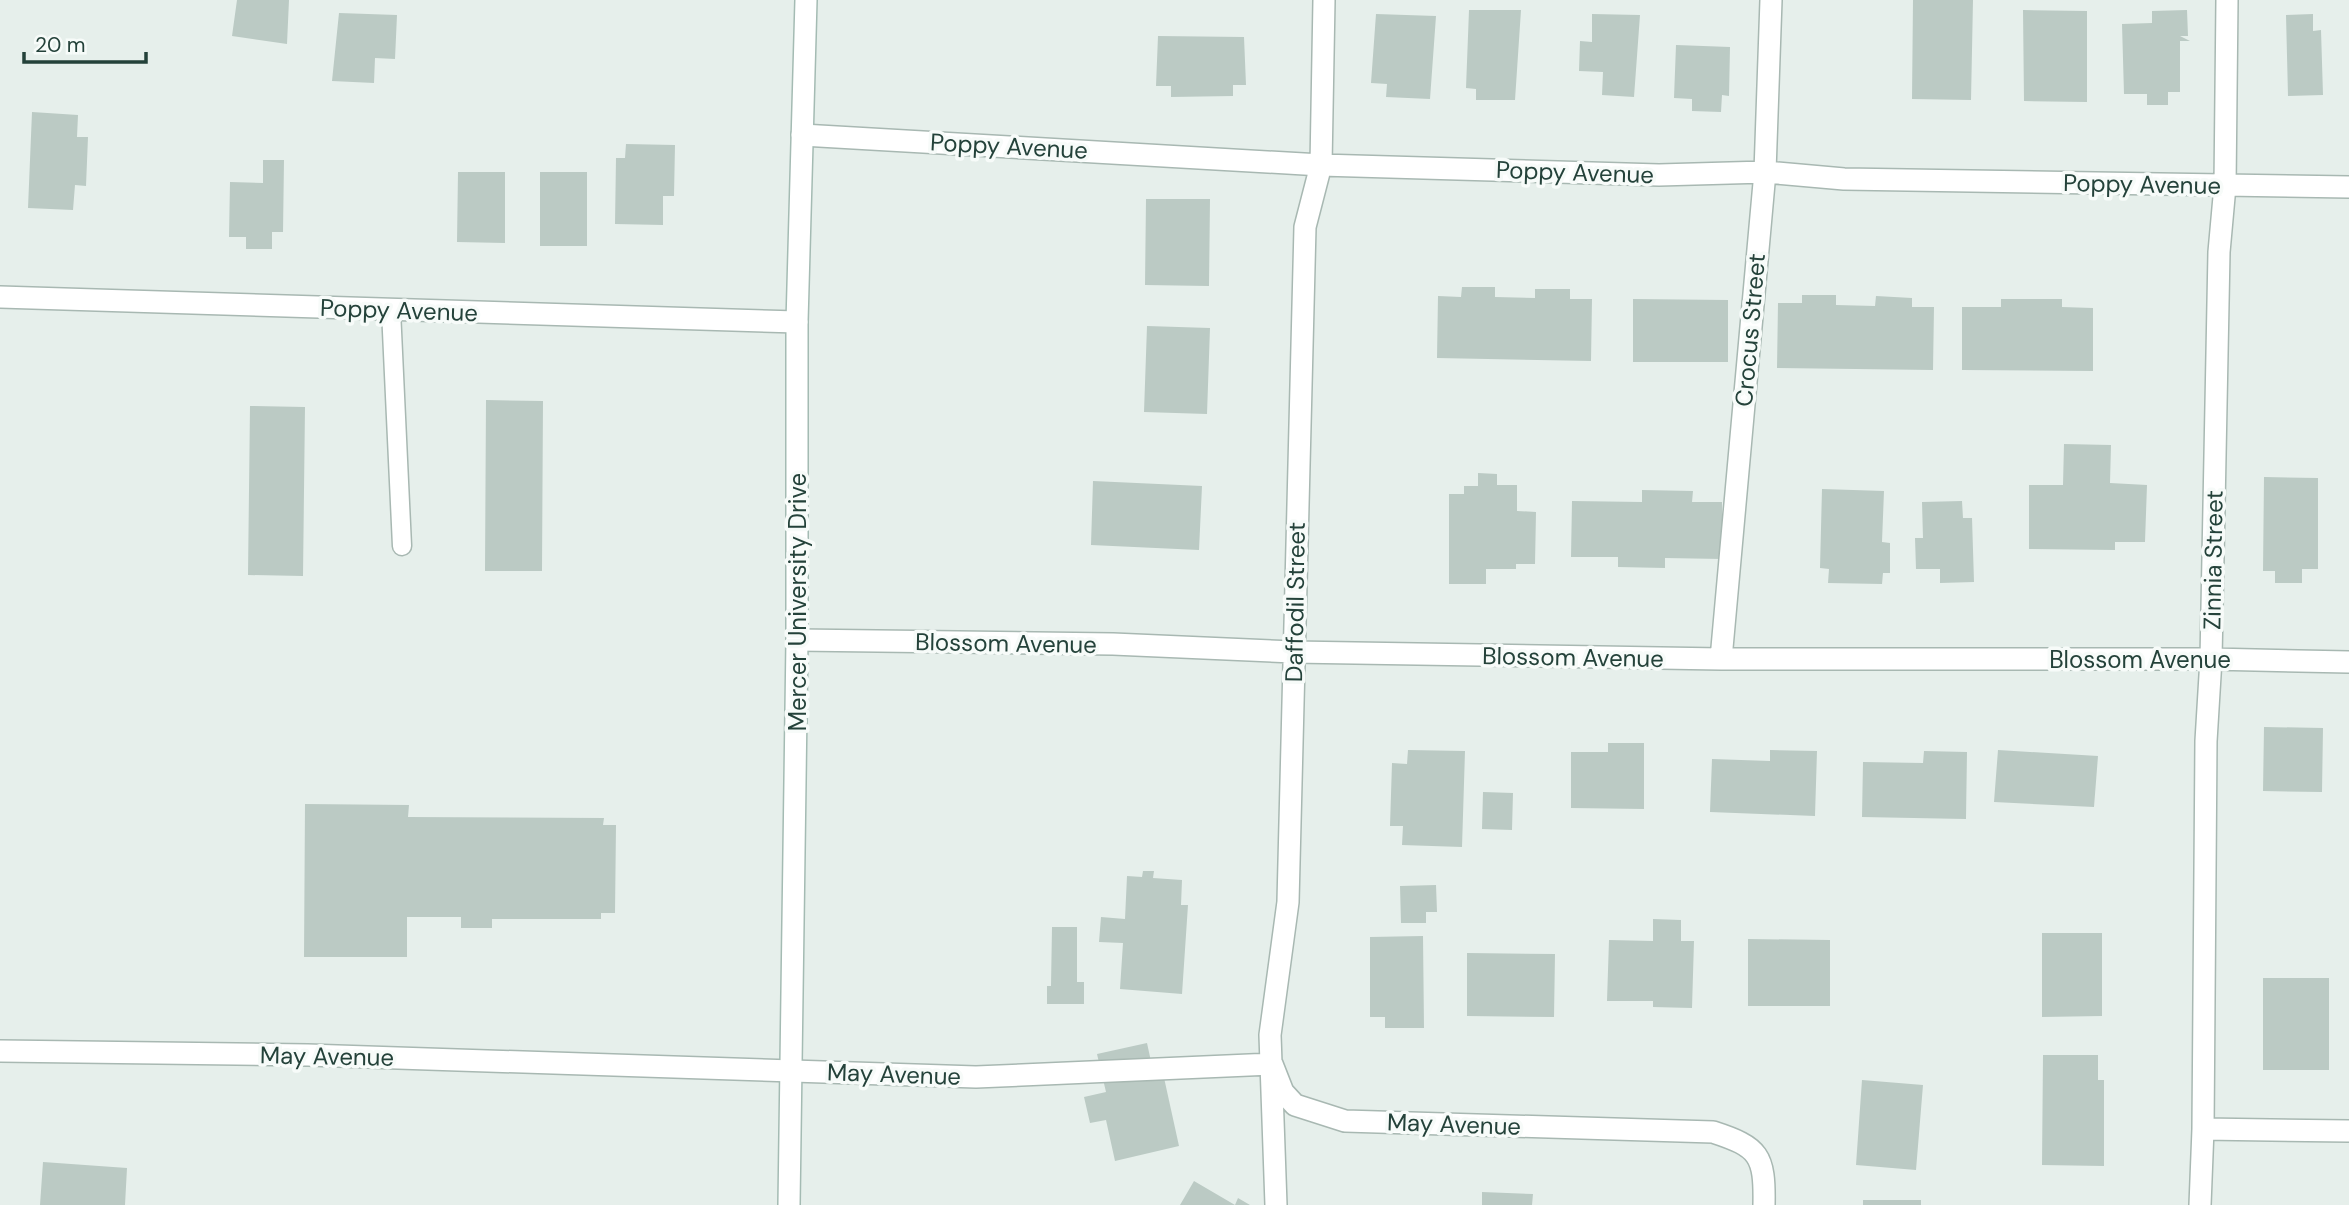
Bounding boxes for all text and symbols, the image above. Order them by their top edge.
scale bar [24,21,147,65]
text: 20 m [35,31,86,59]
street label: Poppy Avenue [929,126,1089,166]
street label: Poppy Avenue [1496,154,1654,190]
street label: Poppy Avenue [2063,167,2221,201]
street label: Crocus Street [1728,252,1772,408]
street label: Poppy Avenue [320,292,478,328]
street label: Mercer University Drive [782,473,813,731]
street label: Zinnia Street [2196,490,2230,630]
street label: Daffodil Street [1278,522,1312,682]
street label: Blossom Avenue [915,626,1097,660]
street label: Blossom Avenue [1482,640,1664,674]
street label: Blossom Avenue [2049,644,2231,675]
street label: May Avenue [260,1039,394,1073]
street label: May Avenue [826,1056,962,1092]
street label: May Avenue [1386,1106,1522,1142]

